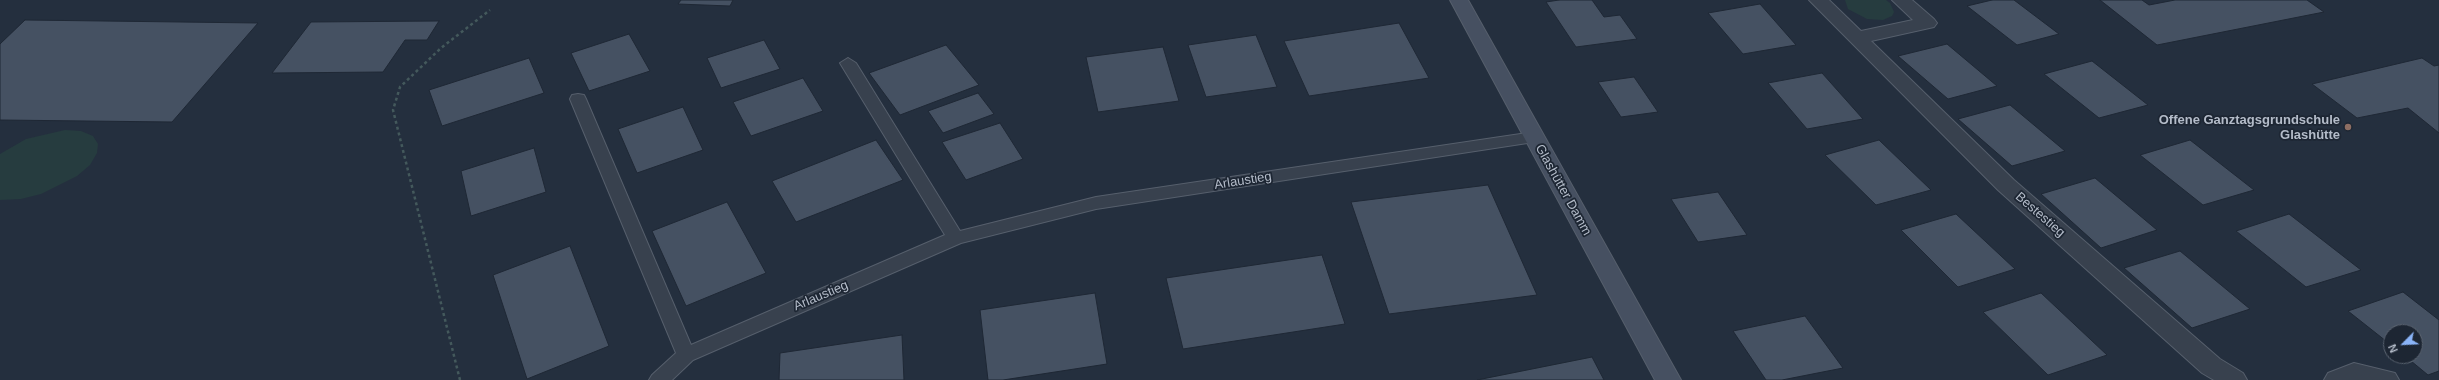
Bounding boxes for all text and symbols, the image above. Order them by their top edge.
place label: Offene Ganztagsgrundschule Glashütte [2159,112,2340,143]
marker: Offene Ganztagsgrundschule Glashütte [2343,122,2353,132]
street label: Glashütter Damm [1531,142,1595,238]
street label: Arlaustieg [1213,169,1273,193]
street label: Bestestieg [2012,189,2068,241]
street label: Arlaustieg [791,278,851,314]
north arrow [2383,324,2423,364]
text: N [2386,342,2400,355]

